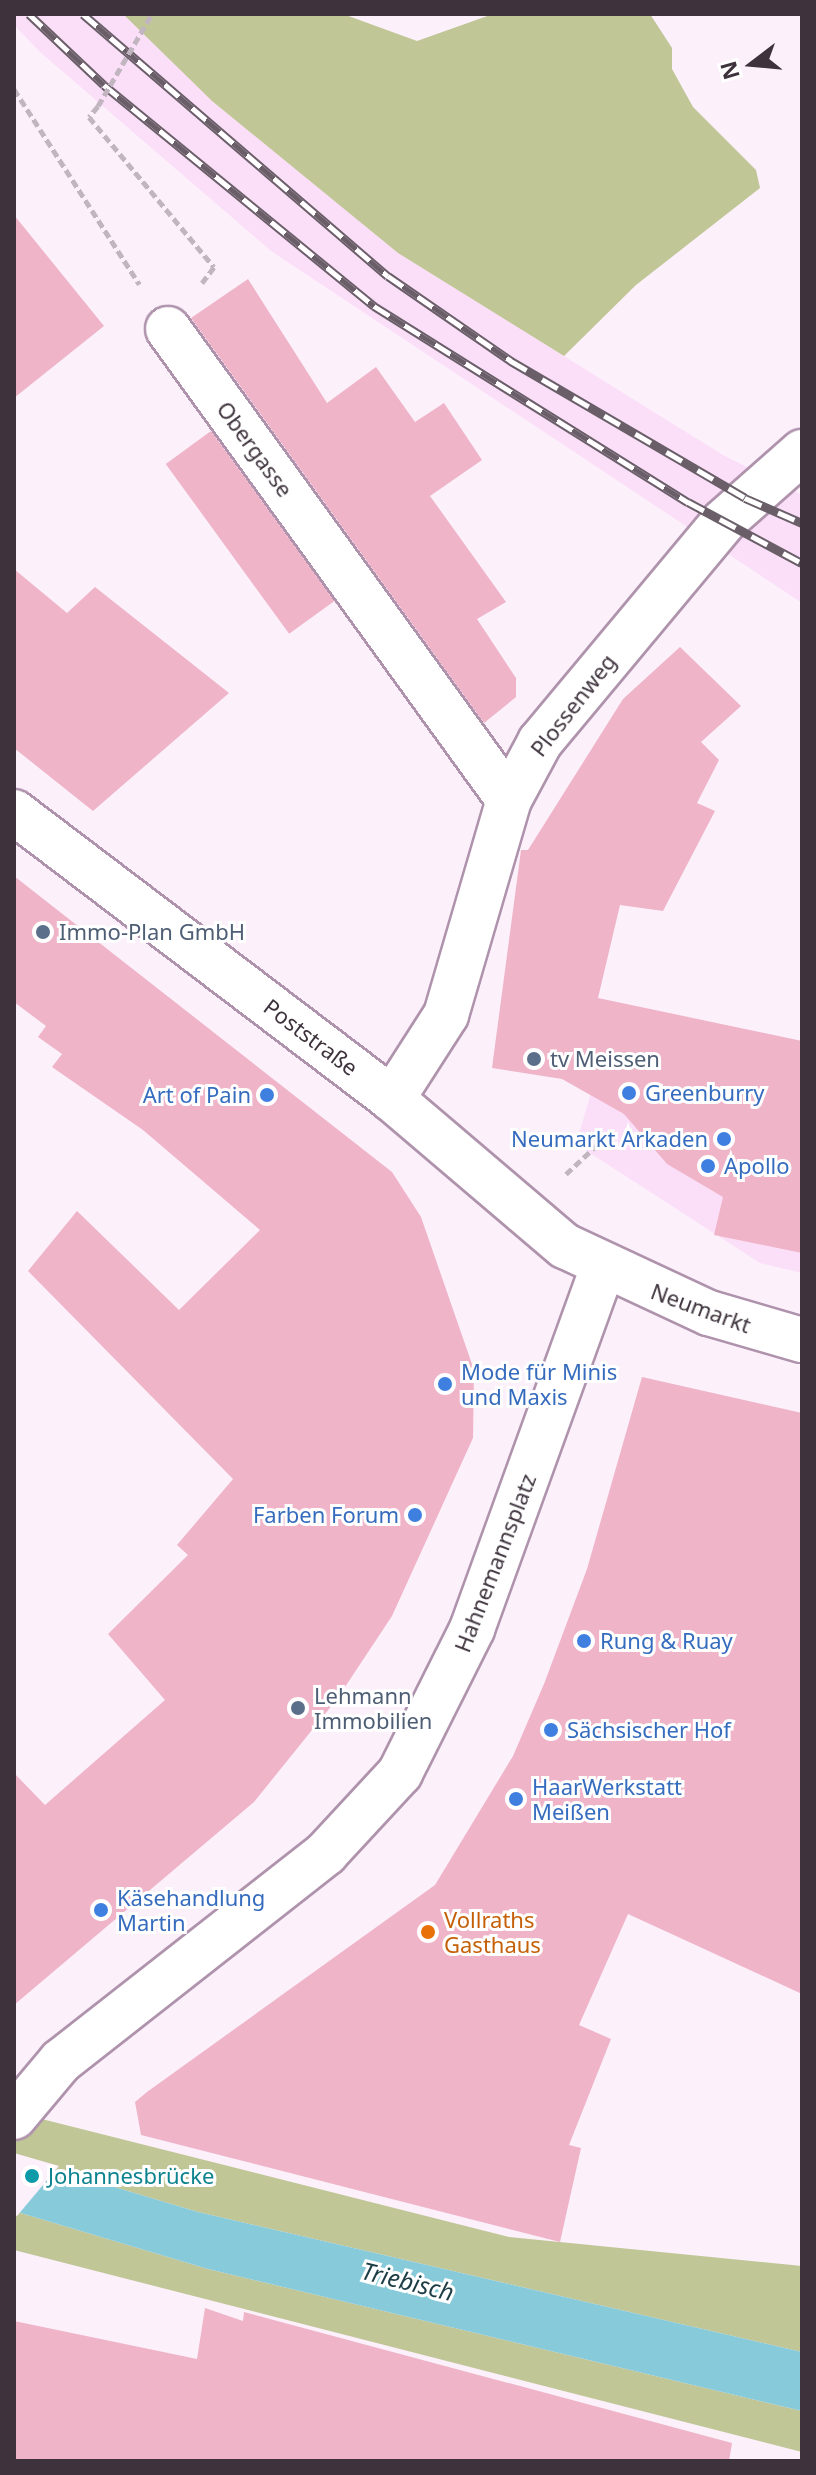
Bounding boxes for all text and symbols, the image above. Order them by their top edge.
north arrow [712,24,792,104]
text: N [712,58,746,83]
street label: Obergasse [212,396,298,502]
street label: Plossenweg [525,649,621,761]
place label: Immo-Plan GmbH [59,919,245,945]
marker: Immo-Plan GmbH [34,923,52,941]
street label: Poststraße [259,993,363,1081]
place label: tv Meissen [550,1046,660,1072]
marker: tv Meissen [525,1050,543,1068]
place label: Greenburry [645,1080,765,1106]
place label: Art of Pain [143,1082,251,1108]
marker: Greenburry [620,1084,638,1102]
marker: Art of Pain [258,1086,276,1104]
place label: Neumarkt Arkaden [511,1126,708,1152]
marker: Neumarkt Arkaden [715,1130,733,1148]
place label: Apollo [724,1153,790,1179]
marker: Apollo [699,1157,717,1175]
street label: Neumarkt [647,1278,755,1338]
place label: Mode für Minis und Maxis [461,1358,617,1410]
marker: Mode für Minis und Maxis [436,1375,454,1393]
street label: Hahnemannsplatz [449,1470,541,1656]
place label: Farben Forum [253,1502,399,1528]
marker: Farben Forum [406,1506,424,1524]
place label: Rung & Ruay [600,1628,733,1654]
marker: Rung & Ruay [575,1632,593,1650]
place label: Lehmann Immobilien [314,1682,432,1734]
marker: Lehmann Immobilien [289,1699,307,1717]
place label: Sächsischer Hof [567,1717,731,1743]
marker: Sächsischer Hof [542,1721,560,1739]
place label: HaarWerkstatt Meißen [532,1773,682,1824]
marker: HaarWerkstatt Meißen [507,1790,525,1808]
place label: Käsehandlung Martin [117,1884,265,1936]
marker: Käsehandlung Martin [92,1901,110,1919]
place label: Vollraths Gasthaus [444,1906,541,1958]
marker: Vollraths Gasthaus [419,1923,437,1941]
place label: Johannesbrücke [48,2163,214,2189]
marker: Johannesbrücke [23,2167,41,2185]
water label: Triebisch [359,2256,457,2306]

